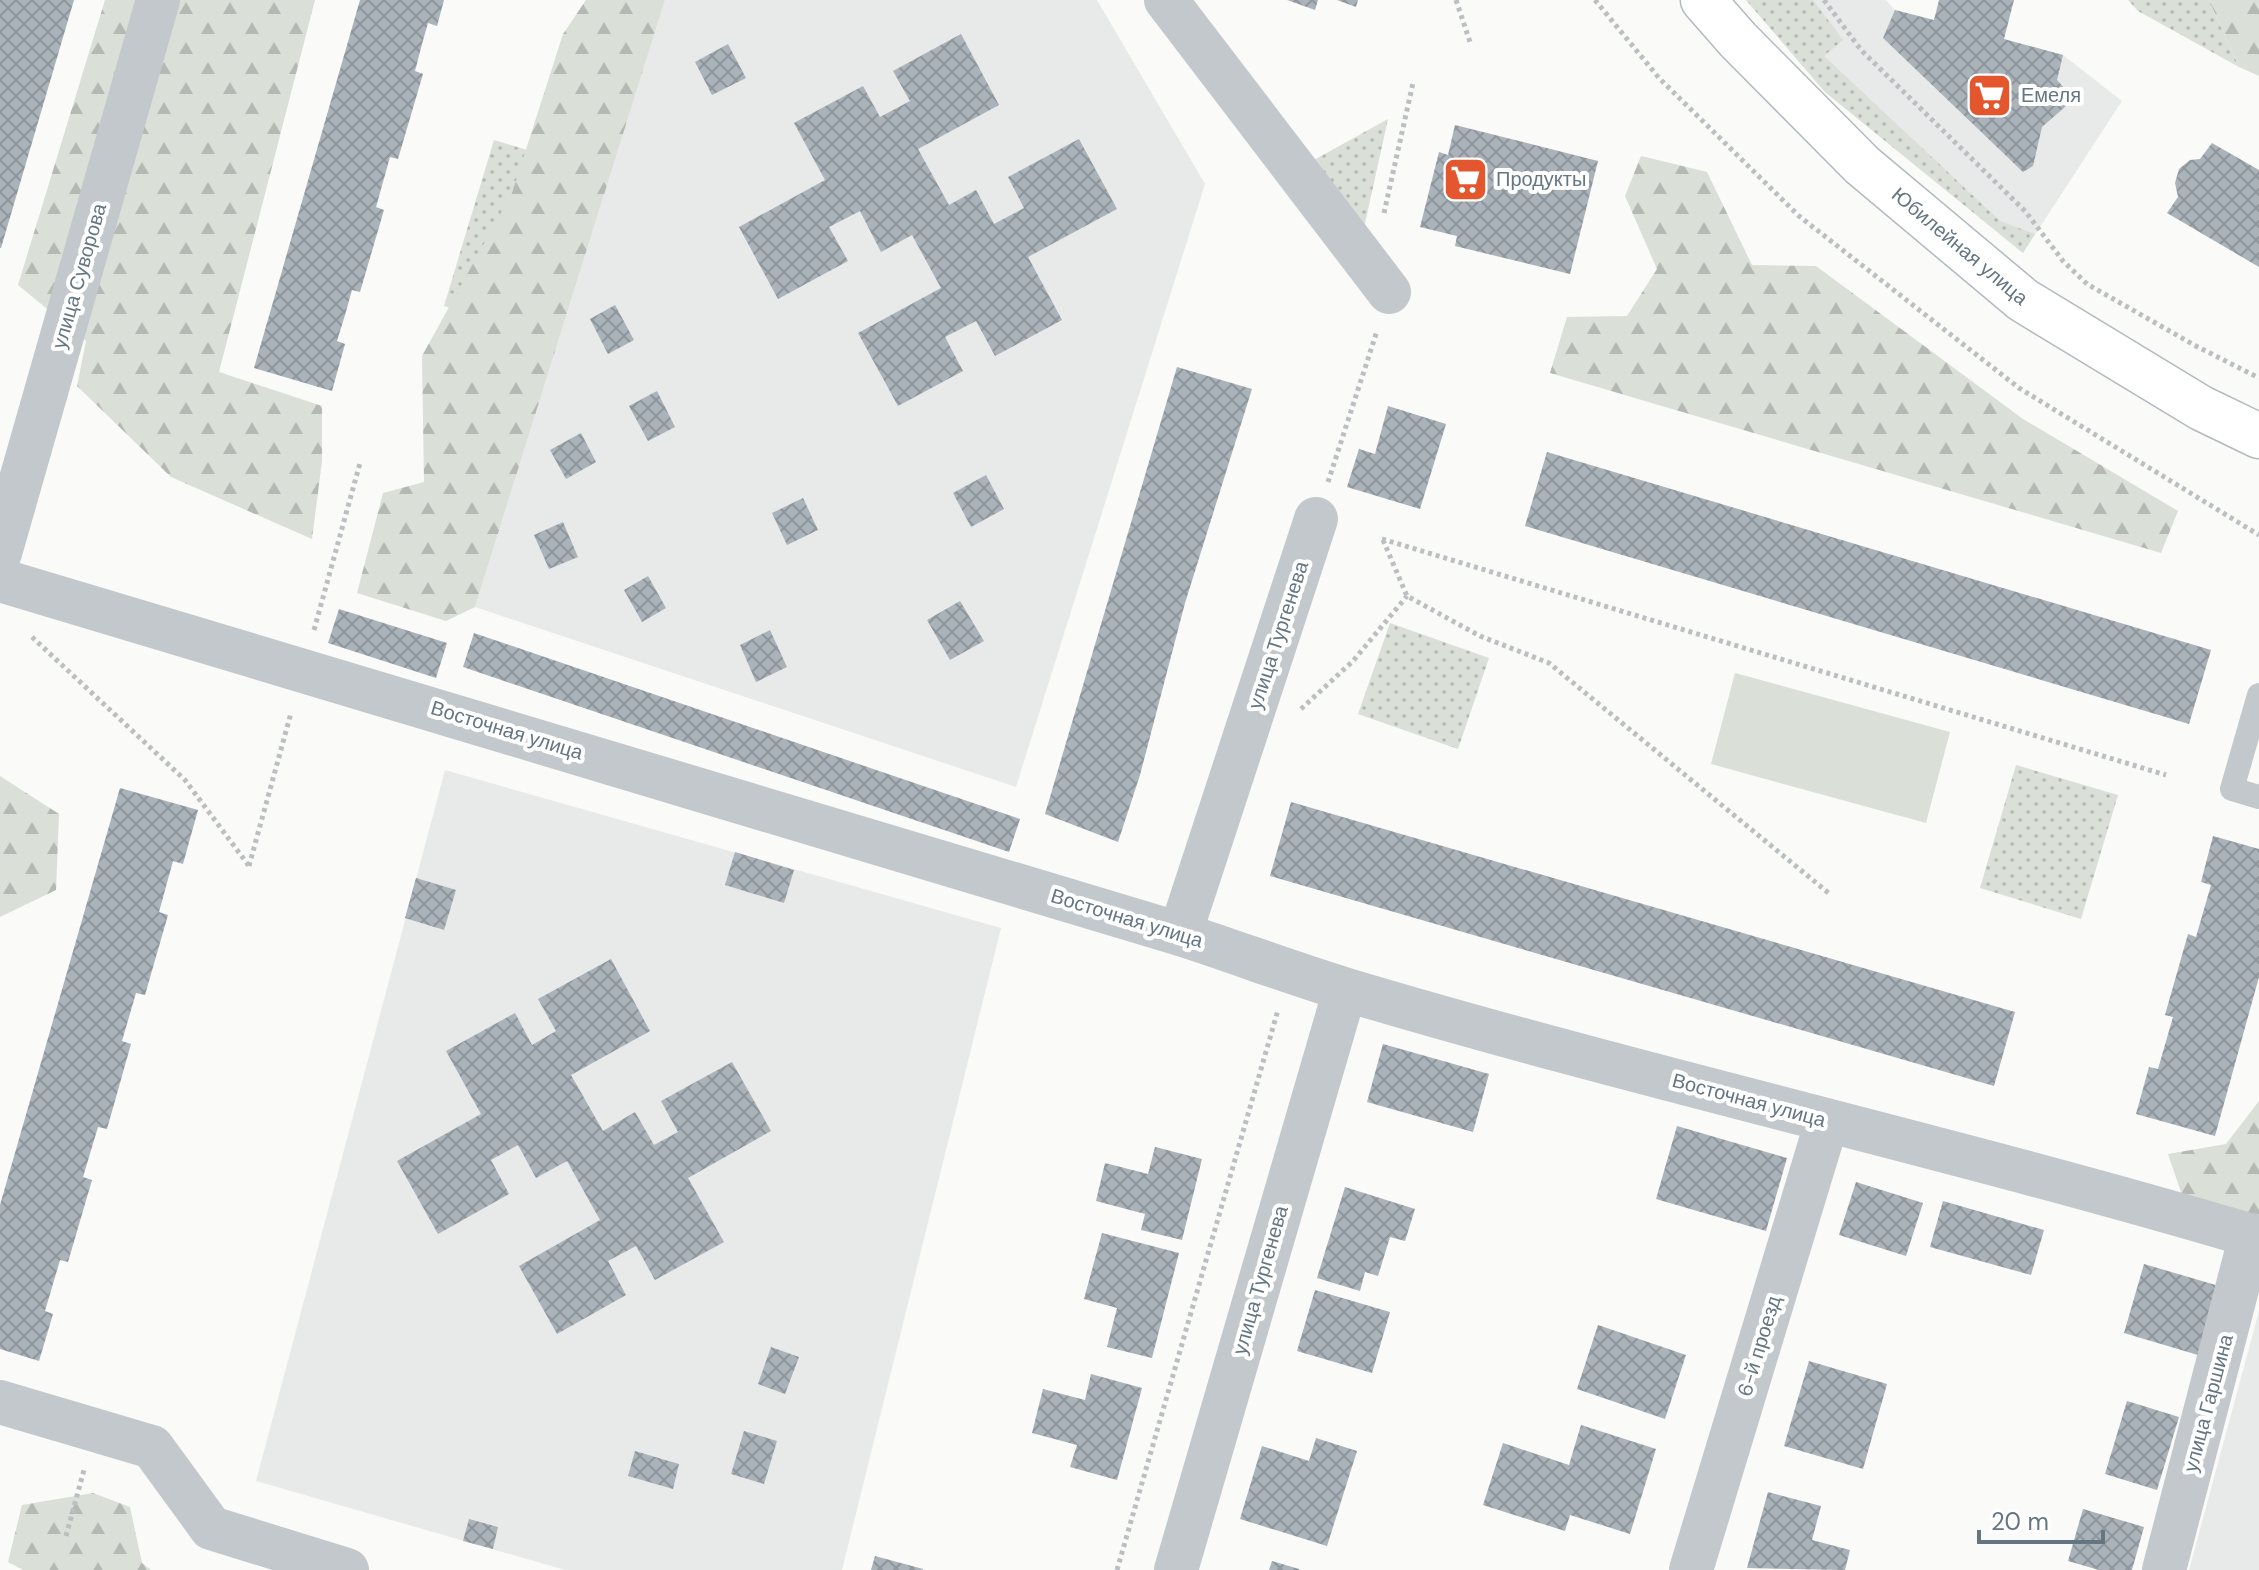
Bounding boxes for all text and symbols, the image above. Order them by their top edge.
supermarket icon: Емеля [1966,71,2014,119]
place label: Емеля [2021,82,2081,108]
supermarket icon: Продукты [1441,155,1489,203]
place label: Продукты [1496,166,1586,192]
street label: Юбилейная улица [1886,181,2034,311]
street label: улица Суворова [46,199,112,352]
street label: улица Тургенева [1242,557,1314,712]
street label: Восточная улица [428,694,587,766]
street label: Восточная улица [1048,882,1207,954]
street label: Восточная улица [1669,1067,1829,1133]
street label: улица Тургенева [1226,1202,1294,1358]
street label: 6-й проезд [1731,1292,1787,1400]
street label: улица Гаршина [2177,1330,2239,1475]
scale bar [1979,1494,2103,1544]
text: 20 m [1991,1506,2049,1537]

